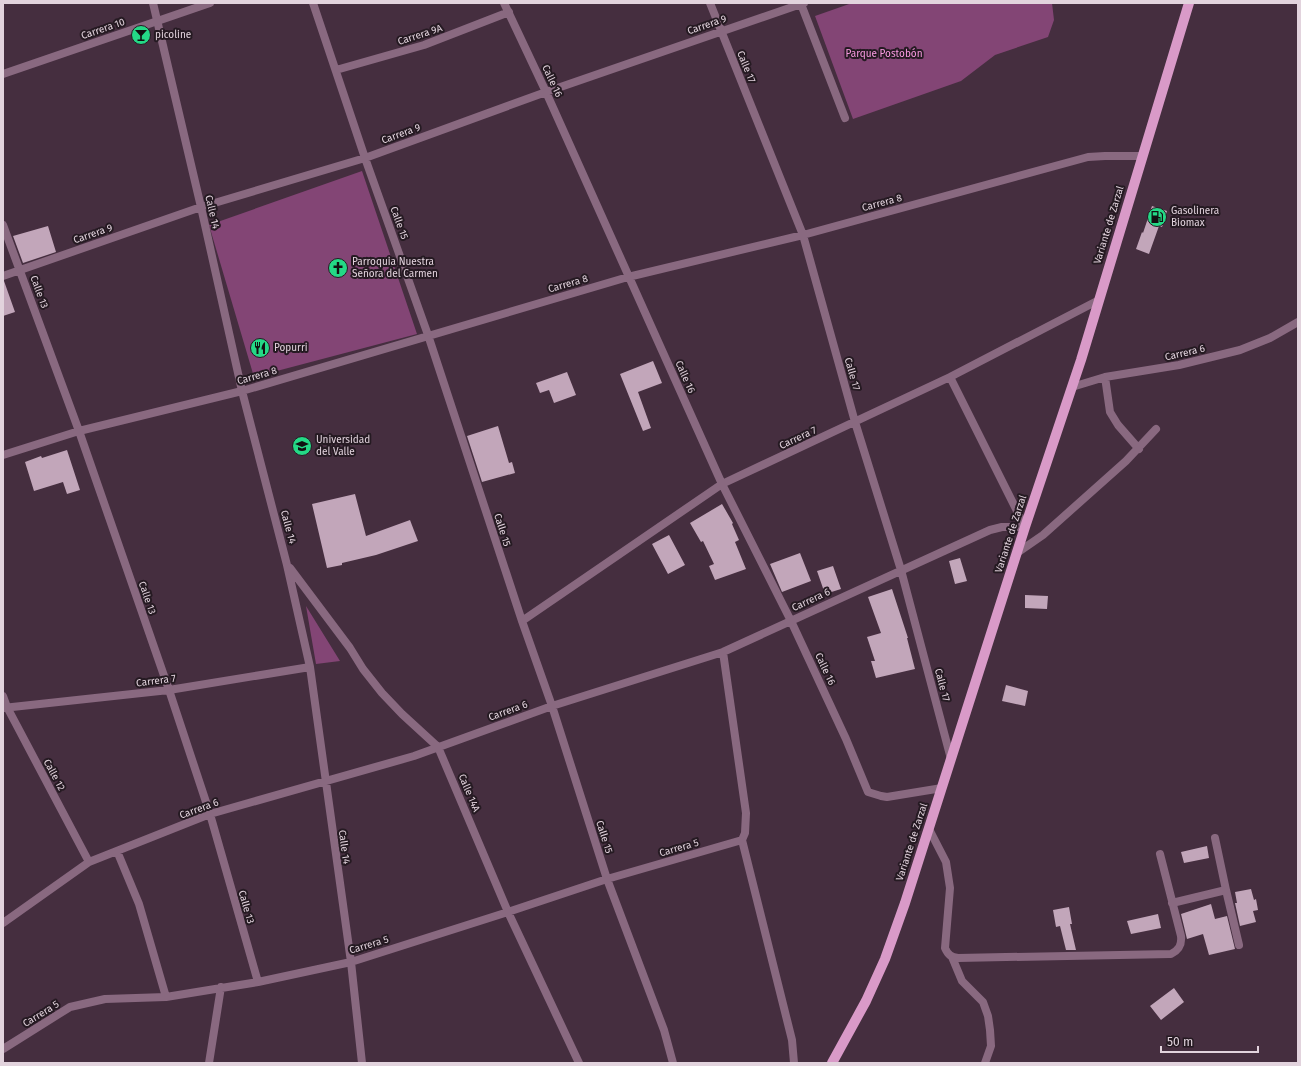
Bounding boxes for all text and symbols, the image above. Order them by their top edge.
street label: Carrera 9 [686,13,728,37]
street label: Carrera 10 [80,16,127,42]
street label: Carrera 9A [396,22,444,48]
bar icon: picoline [130,24,152,46]
place label: picoline [155,29,191,41]
park label: Parque Postobón [845,48,923,60]
street label: Calle 17 [734,49,758,85]
street label: Calle 16 [539,63,565,99]
street label: Carrera 9 [380,121,422,147]
street label: Variante de Zarzal [1091,184,1127,265]
street label: Carrera 8 [861,192,904,214]
street label: Calle 14 [202,194,222,231]
street label: Calle 15 [388,205,410,241]
place label: Gasolinera Biomax [1171,205,1219,229]
fuel station icon: Gasolinera Biomax [1146,206,1168,228]
street label: Carrera 9 [72,222,114,246]
place label: Parroquia Nuestra Señora del Carmen [352,256,438,280]
church icon: Parroquia Nuestra Señora del Carmen [327,257,349,279]
street label: Carrera 8 [547,272,590,295]
street label: Calle 13 [28,274,50,310]
restaurant icon: Popurri [249,337,271,359]
place label: Popurri [274,342,308,354]
street label: Carrera 6 [1164,343,1206,363]
street label: Calle 17 [842,356,863,392]
street label: Calle 16 [673,359,697,395]
street label: Carrera 8 [236,364,279,387]
street label: Carrera 7 [777,424,819,452]
place label: Universidad del Valle [316,434,370,458]
school or university icon: Universidad del Valle [291,435,313,457]
street label: Variante de Zarzal [993,494,1029,574]
street label: Calle 14 [278,509,298,546]
street label: Calle 15 [491,512,513,548]
street label: Calle 13 [136,580,158,616]
street label: Carrera 6 [790,586,832,614]
street label: Calle 16 [812,651,838,687]
street label: Calle 17 [932,667,952,703]
street label: Carrera 7 [135,673,177,689]
street label: Carrera 6 [487,698,529,724]
street label: Calle 12 [41,757,67,793]
street label: Calle 14A [456,772,482,814]
street label: Carrera 6 [178,796,220,822]
street label: Variante de Zarzal [894,802,930,882]
street label: Calle 15 [593,819,615,855]
street label: Calle 14 [336,829,352,866]
street label: Carrera 5 [658,837,700,859]
street label: Calle 13 [236,889,256,925]
street label: Carrera 5 [348,933,390,957]
street label: Carrera 5 [21,998,61,1030]
scale bar [1161,1028,1258,1054]
text: 50 m [1167,1035,1193,1049]

